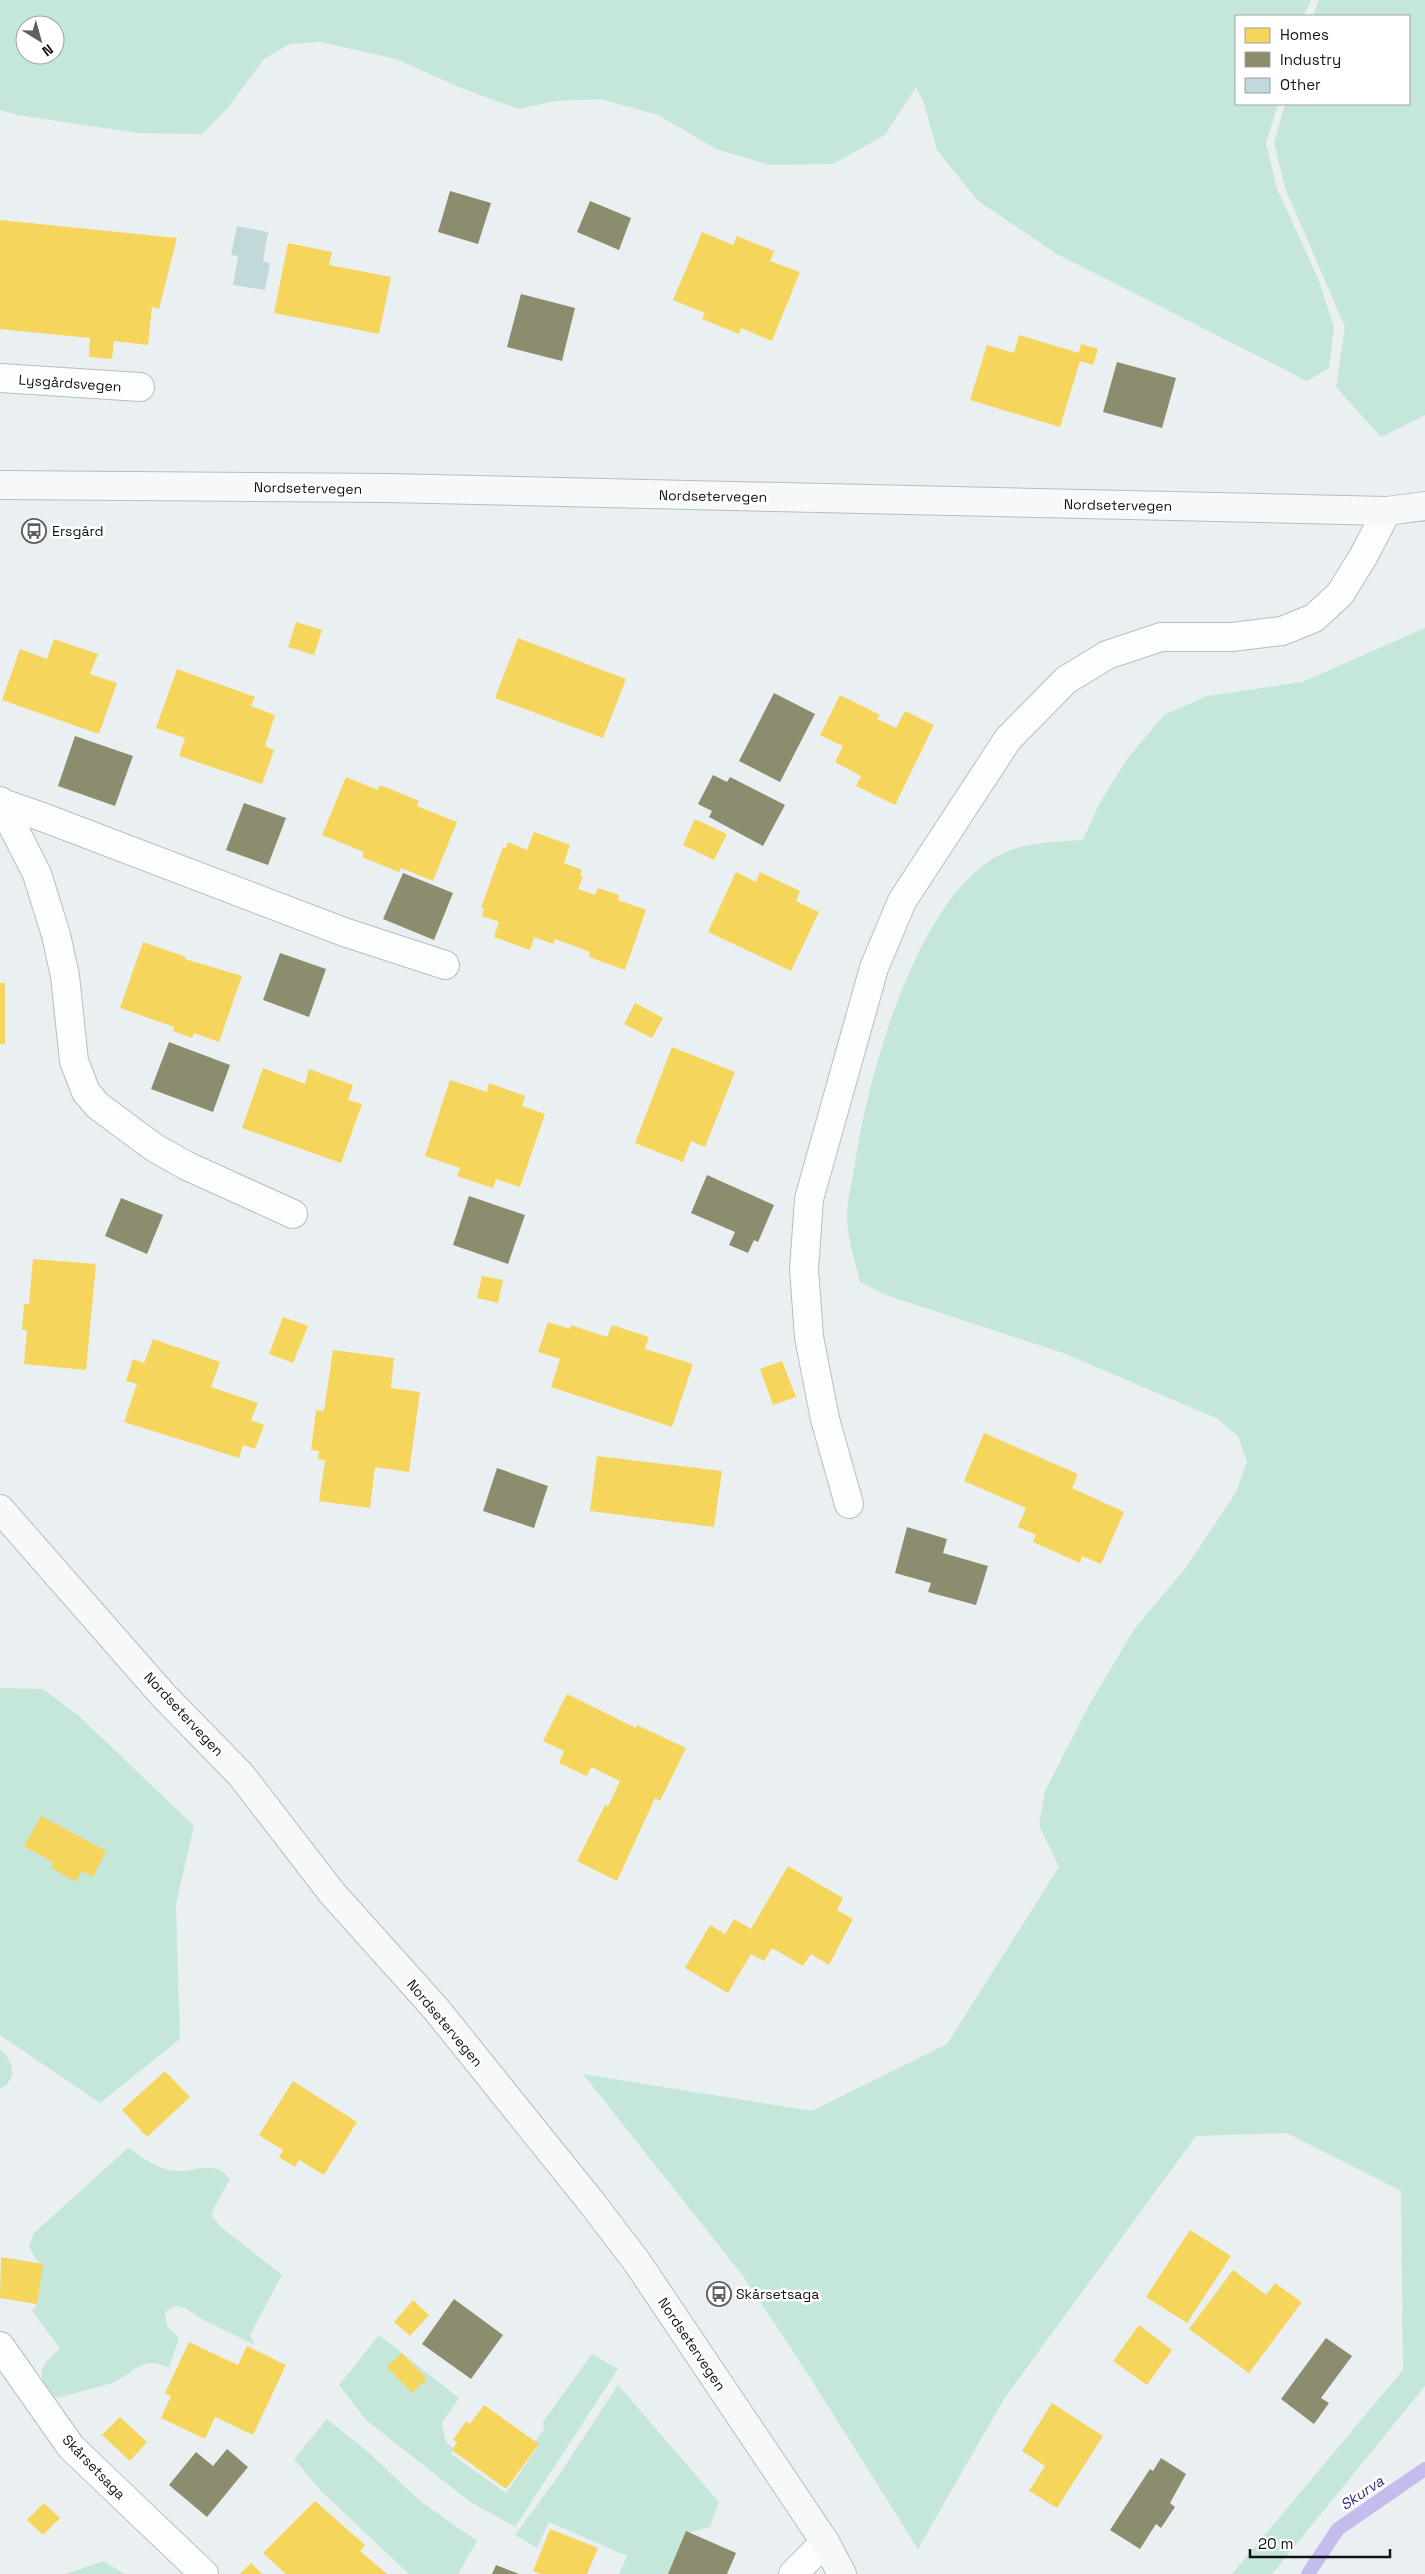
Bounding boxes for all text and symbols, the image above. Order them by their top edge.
north arrow [15,15,65,65]
legend [1235,15,1410,105]
text: Homes [1280,25,1329,44]
text: N [39,40,57,60]
text: Industry [1280,50,1341,69]
text: Other [1280,75,1321,94]
street label: Lysgårdsvegen [18,370,122,396]
street label: Nordsetervegen [254,478,362,498]
street label: Nordsetervegen [659,486,767,506]
street label: Nordsetervegen [1064,495,1172,515]
bus stop icon: Ersgård [21,518,47,544]
place label: Ersgård [52,522,103,540]
street label: Nordsetervegen [140,1668,228,1760]
street label: Nordsetervegen [403,1976,487,2070]
bus stop icon: Skårsetsaga [706,2281,732,2307]
place label: Skårsetsaga [736,2285,819,2303]
street label: Nordsetervegen [654,2294,730,2394]
street label: Skårsetsaga [59,2431,129,2503]
water label: Skurva [1336,2471,1387,2514]
scale bar [1250,2526,1390,2558]
text: 20 m [1258,2534,1293,2553]

